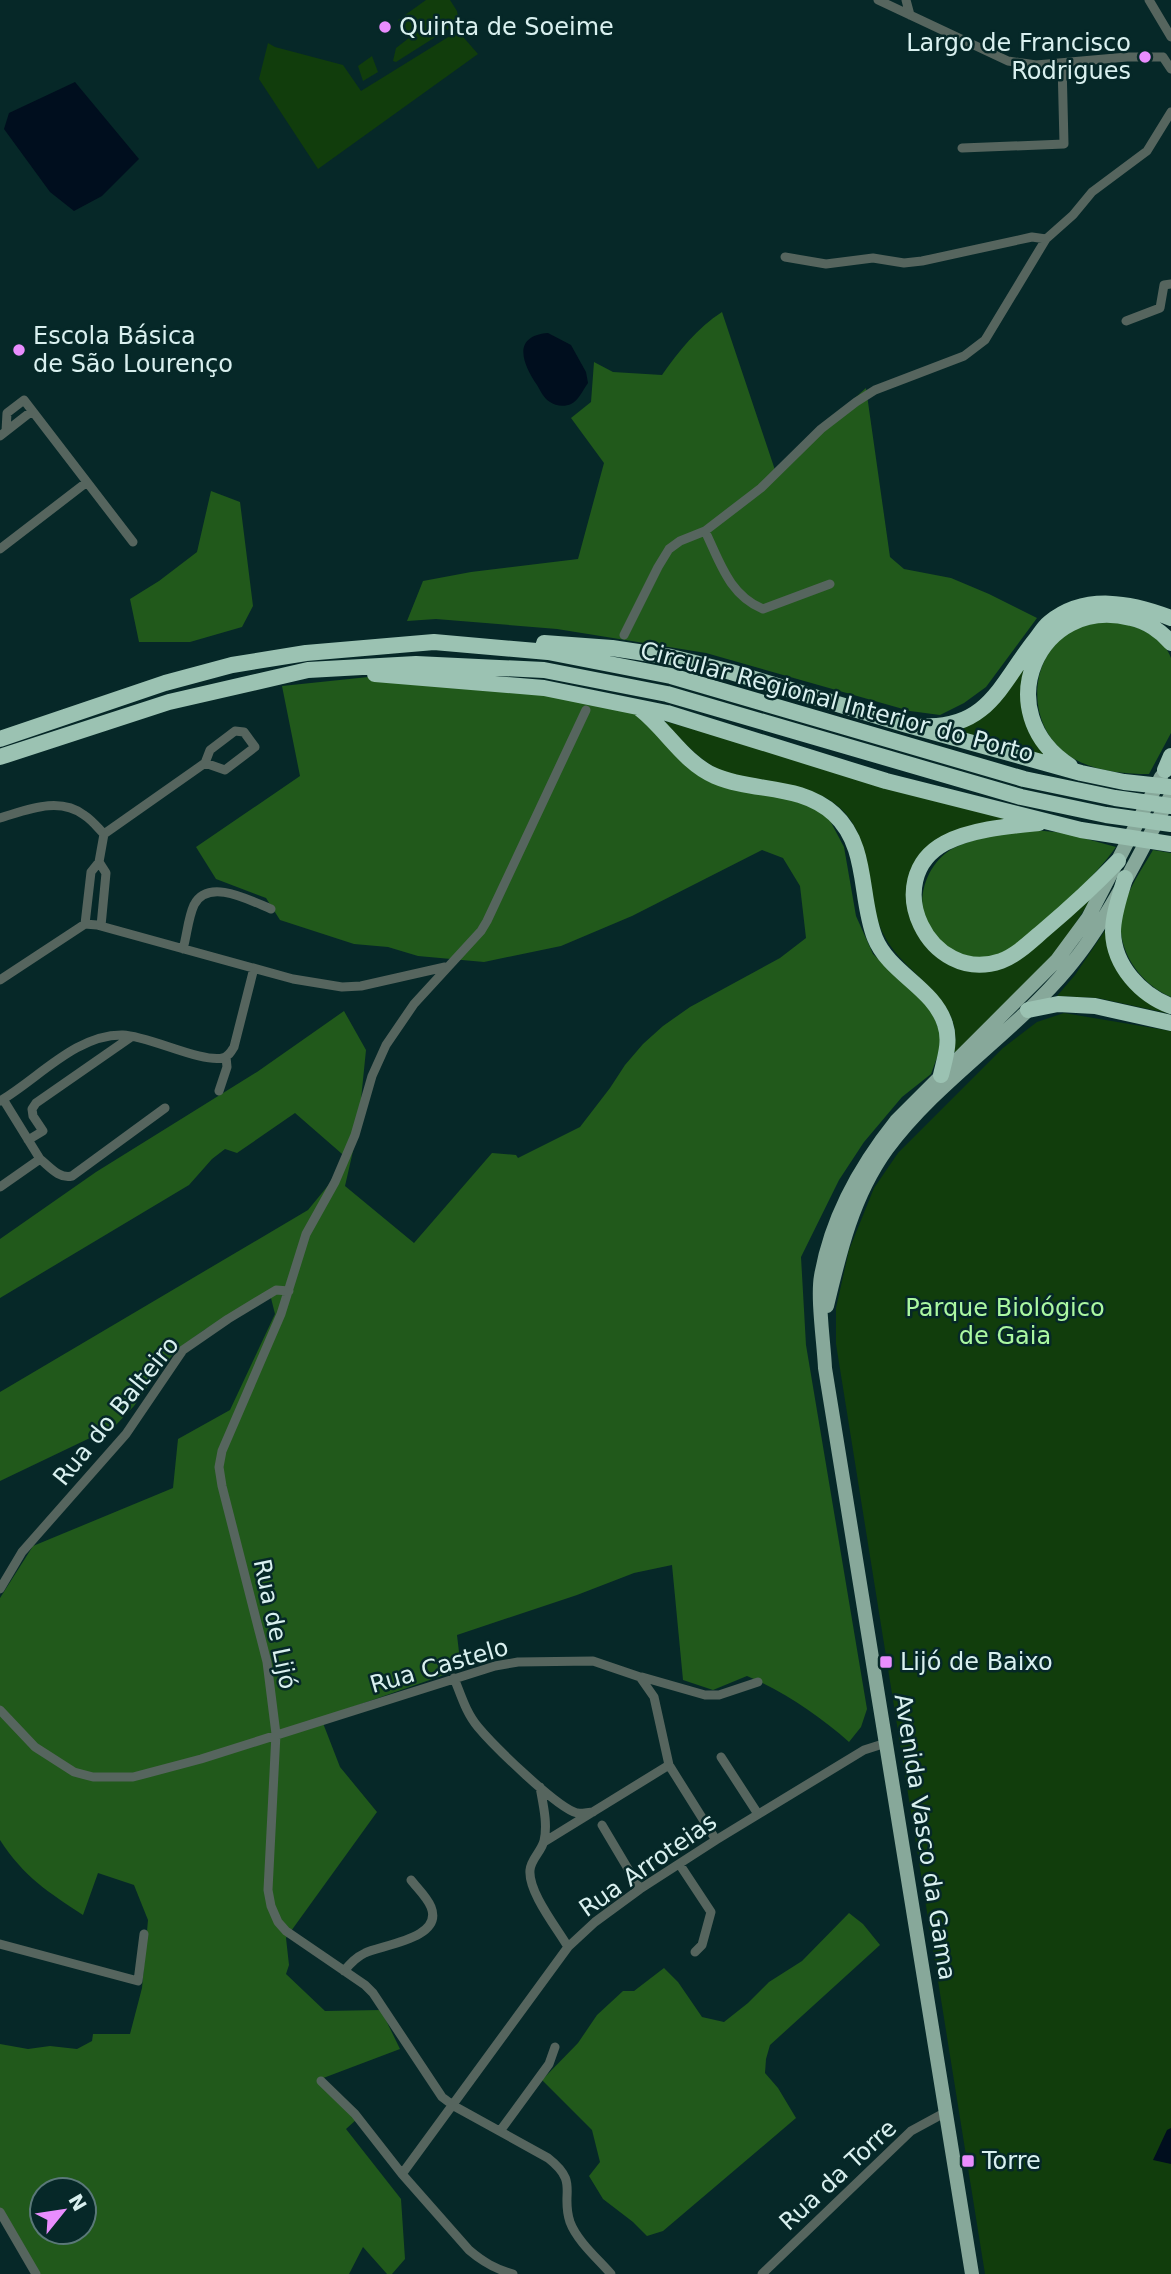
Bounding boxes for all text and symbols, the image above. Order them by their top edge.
place label: Quinta de Soeime [399,13,614,41]
marker: Quinta de Soeime [377,19,393,35]
place label: Largo de Francisco Rodrigues [906,29,1131,85]
marker: Largo de Francisco Rodrigues [1137,49,1153,65]
place label: Escola Básica de São Lourenço [33,322,233,378]
marker: Escola Básica de São Lourenço [11,342,27,358]
street label: Circular Regional Interior do Porto [637,636,1037,768]
park label: Parque Biológico de Gaia [905,1294,1105,1350]
street label: Rua do Balteiro [47,1331,185,1491]
street label: Rua de Lijó [248,1556,302,1692]
street label: Rua Castelo [367,1633,511,1699]
place label: Lijó de Baixo [900,1648,1053,1676]
marker: Lijó de Baixo [878,1654,894,1670]
street label: Avenida Vasco da Gama [889,1692,961,1982]
street label: Rua Arroteias [574,1807,722,1923]
street label: Rua da Torre [774,2114,902,2236]
place label: Torre [981,2147,1041,2175]
marker: Torre [960,2153,976,2169]
north arrow [28,2176,98,2246]
text: N [64,2190,91,2215]

